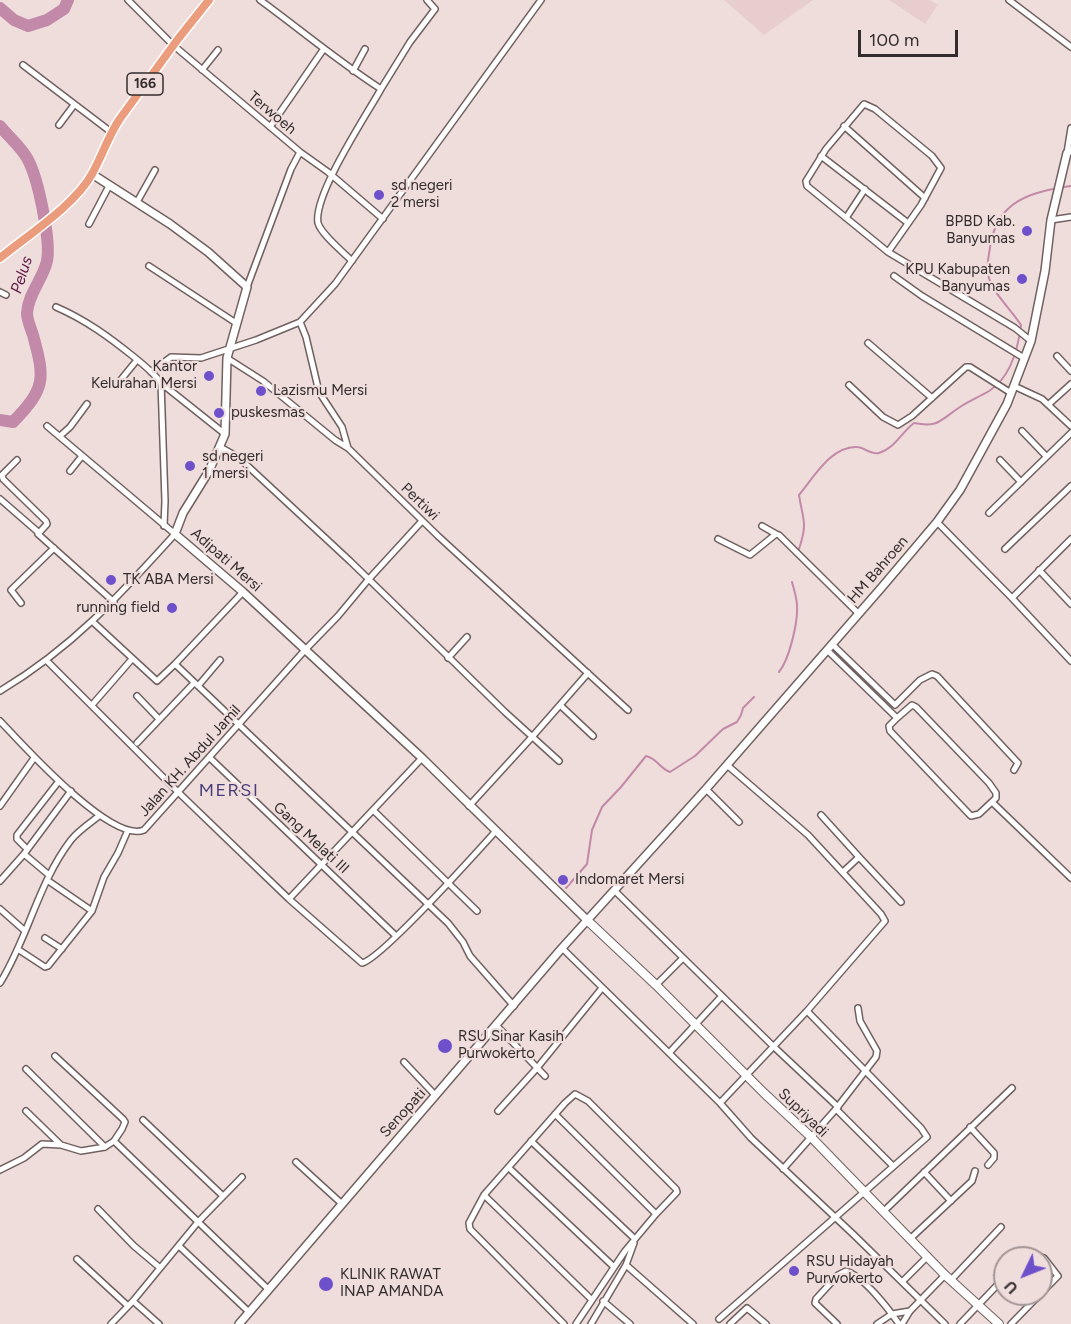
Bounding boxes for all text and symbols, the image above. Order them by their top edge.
scale bar [861,18,962,56]
text: 100 m [869,29,919,51]
road number: 166 [127,73,163,95]
street label: Terwoeh [244,88,300,138]
place label: sd negeri 2 mersi [391,177,453,212]
marker: sd negeri 2 mersi [372,188,386,202]
place label: BPBD Kab. Banyumas [945,213,1015,248]
marker: BPBD Kab. Banyumas [1020,224,1034,238]
water label: Pelus [7,254,37,296]
place label: KPU Kabupaten Banyumas [905,261,1010,296]
marker: KPU Kabupaten Banyumas [1015,272,1029,286]
place label: Kantor Kelurahan Mersi [91,358,197,393]
marker: Kantor Kelurahan Mersi [202,369,216,383]
place label: Lazismu Mersi [273,382,368,400]
marker: Lazismu Mersi [254,384,268,398]
place label: puskesmas [231,404,305,422]
marker: puskesmas [212,406,226,420]
place label: sd negeri 1 mersi [202,448,264,483]
marker: sd negeri 1 mersi [183,459,197,473]
street label: Pertiwi [397,479,443,525]
street label: Adipati Mersi [187,524,265,596]
street label: HM Bahroen [844,533,912,607]
place label: TK ABA Mersi [123,571,214,589]
marker: TK ABA Mersi [104,573,118,587]
place label: running field [76,599,160,617]
marker: running field [165,601,179,615]
street label: Jalan KH. Abdul Jamil [135,702,245,820]
district label: MERSI [199,780,259,802]
street label: Gang Melati III [269,798,353,878]
place label: Indomaret Mersi [575,871,684,889]
marker: Indomaret Mersi [556,873,570,887]
place label: RSU Sinar Kasih Purwokerto [458,1028,564,1063]
marker: RSU Sinar Kasih Purwokerto [436,1037,454,1055]
street label: Senopati [376,1085,430,1141]
street label: Supriyadi [774,1085,832,1141]
north arrow [993,1246,1053,1306]
place label: RSU Hidayah Purwokerto [806,1253,894,1288]
marker: RSU Hidayah Purwokerto [787,1264,801,1278]
place label: KLINIK RAWAT INAP AMANDA [340,1266,443,1301]
marker: KLINIK RAWAT INAP AMANDA [317,1275,335,1293]
text: U [1000,1277,1022,1298]

